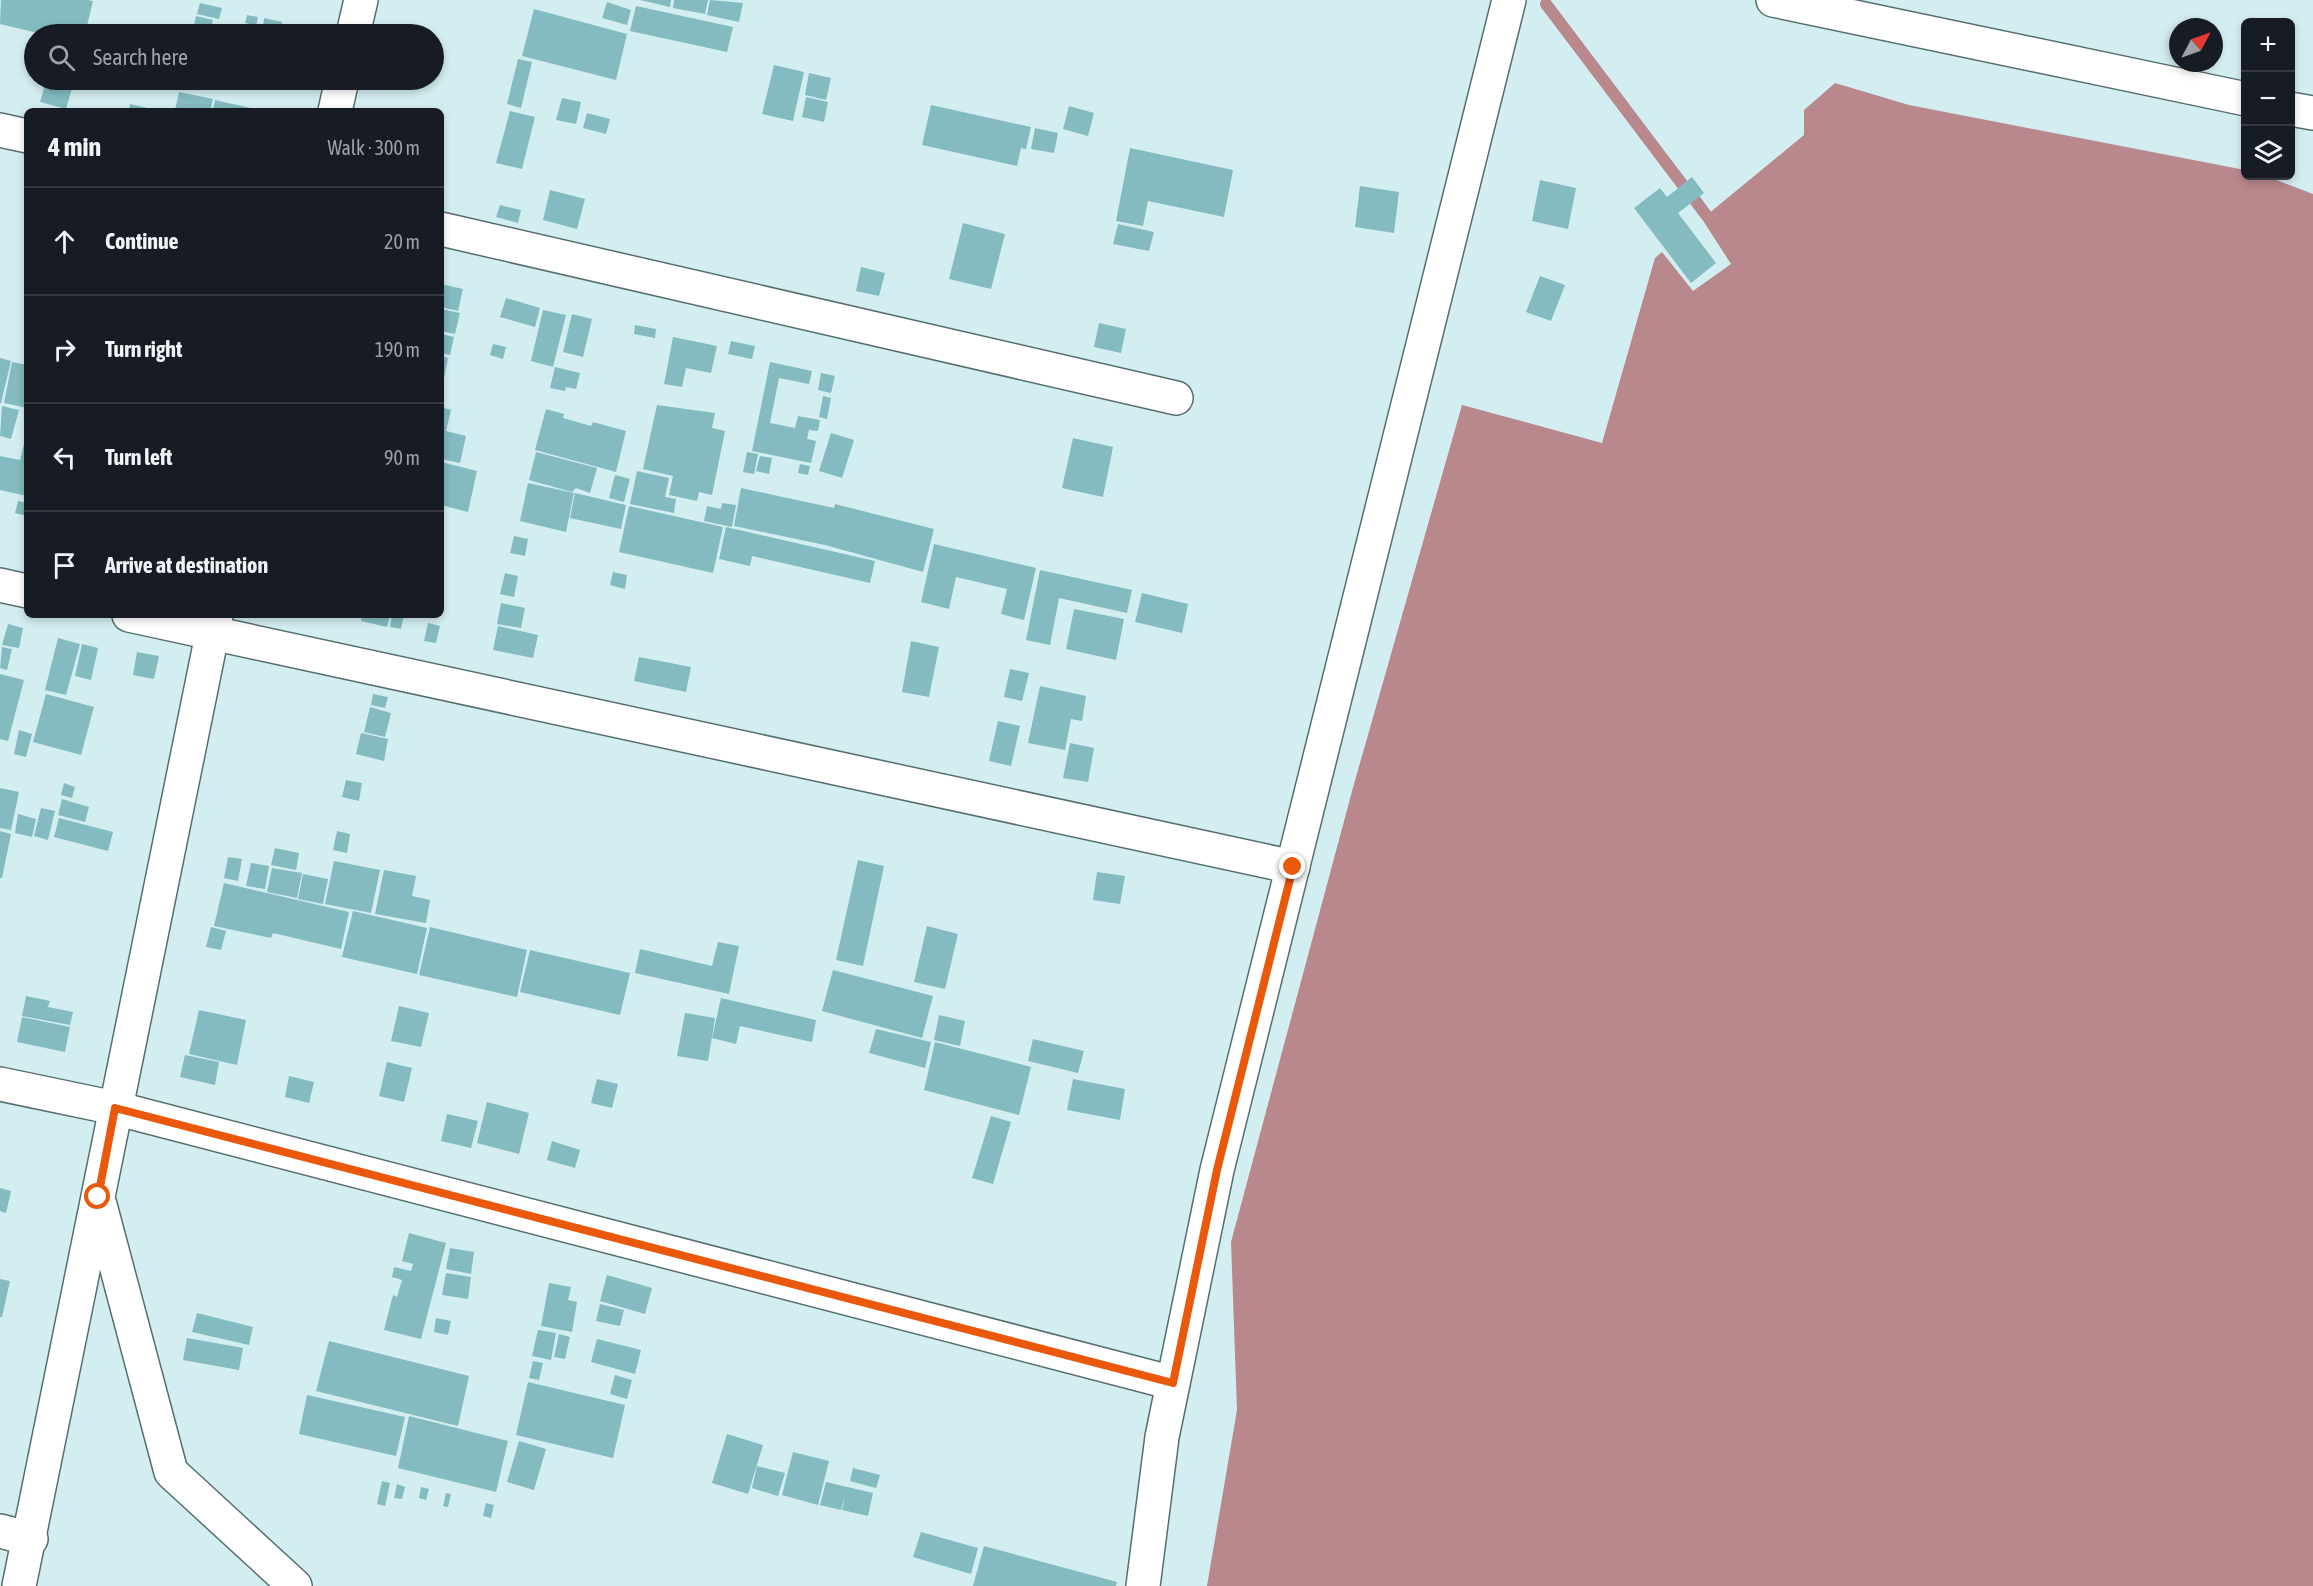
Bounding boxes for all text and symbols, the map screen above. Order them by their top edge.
north arrow [2169,18,2223,72]
map controls [2241,18,2295,180]
button: + [2241,18,2295,72]
search box [24,24,444,90]
icon: search [45,41,78,74]
text: Search here [93,44,188,70]
button: − [2241,72,2295,126]
button: layers [2241,126,2295,180]
text: 4 min [48,132,101,162]
text: Walk · 300 m [328,136,420,159]
icon: ahead [48,225,81,258]
text: Continue [105,228,179,254]
text: 20 m [384,230,420,253]
icon: right [48,333,81,366]
text: Turn right [105,336,182,362]
text: 190 m [375,338,420,361]
icon: left [48,441,81,474]
text: Turn left [105,444,172,470]
text: 90 m [384,446,420,469]
icon: arrive [48,549,81,582]
text: Arrive at destination [105,552,268,578]
route end [1279,853,1305,879]
route start [84,1183,110,1209]

